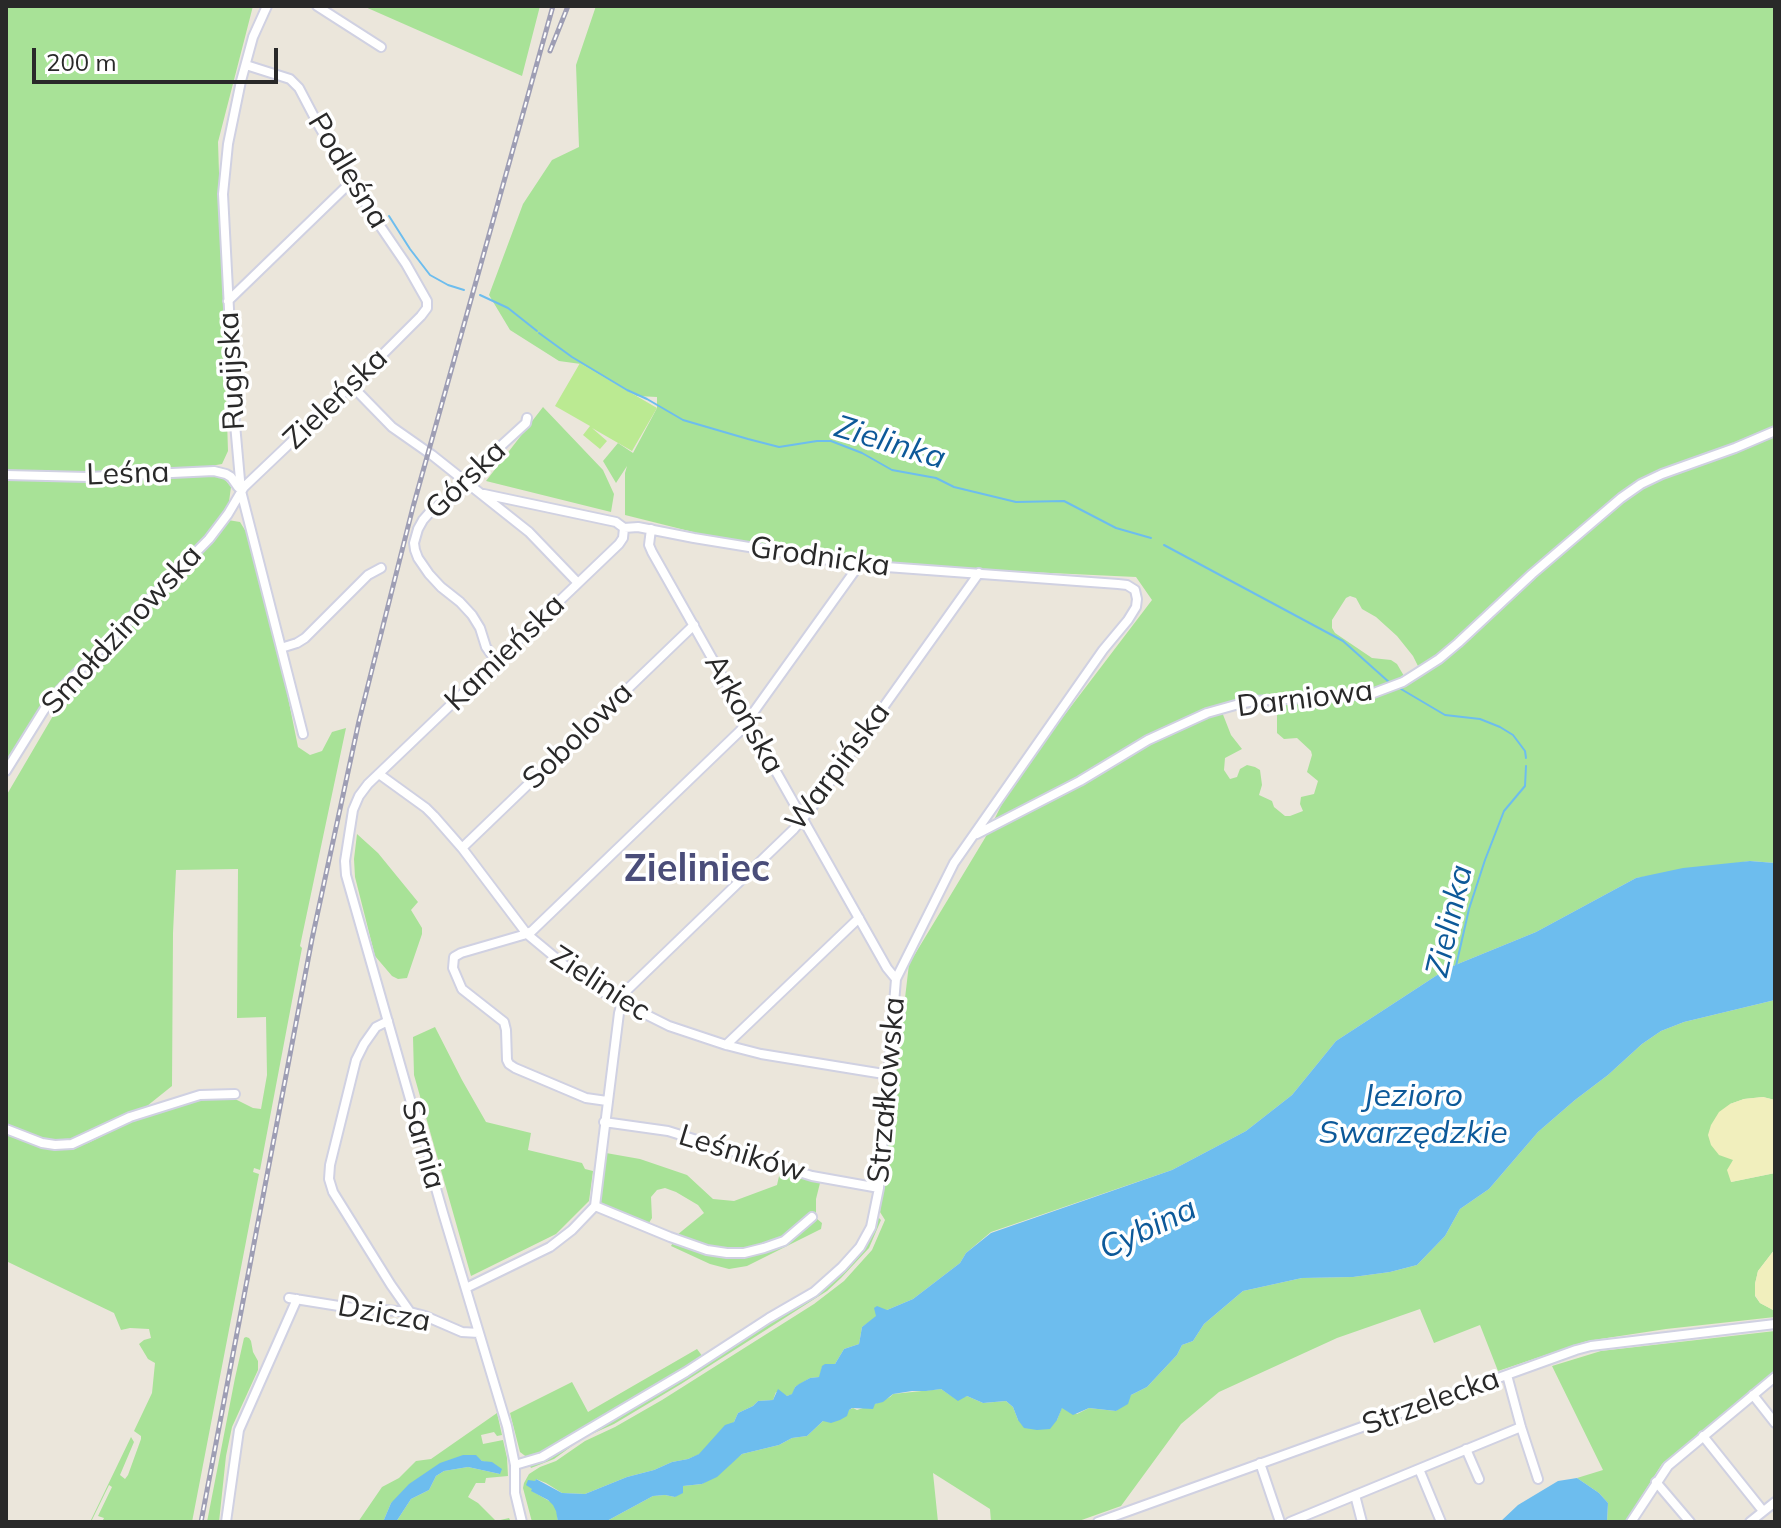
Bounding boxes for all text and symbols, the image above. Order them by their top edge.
scale bar [36,32,282,82]
text: 200 m [46,47,117,77]
street label: Podleśna [300,107,396,235]
street label: Rugijska [211,311,253,431]
street label: Zieleńska [277,341,395,457]
water label: Zielinka [830,408,950,478]
street label: Górska [418,433,514,527]
street label: Leśna [86,455,170,493]
street label: Grodnicka [748,529,892,585]
street label: Smołdzinowska [34,538,210,722]
street label: Kamieńska [438,587,572,719]
street label: Arkońska [697,648,791,780]
street label: Darniowa [1235,673,1375,725]
street label: Sobolowa [516,675,640,797]
street label: Warpińska [778,696,898,838]
district label: Zieliniec [624,847,770,893]
water label: Zielinka [1419,861,1481,981]
street label: Zieliniec [543,939,657,1029]
street label: Strzałkowska [861,996,913,1184]
water label: Jezioro Swarzędzkie [1318,1077,1508,1152]
street label: Sarnia [393,1097,453,1193]
street label: Leśników [674,1118,810,1190]
water label: Cybina [1093,1190,1203,1268]
street label: Dzicza [335,1288,433,1340]
street label: Strzelecka [1358,1361,1504,1443]

